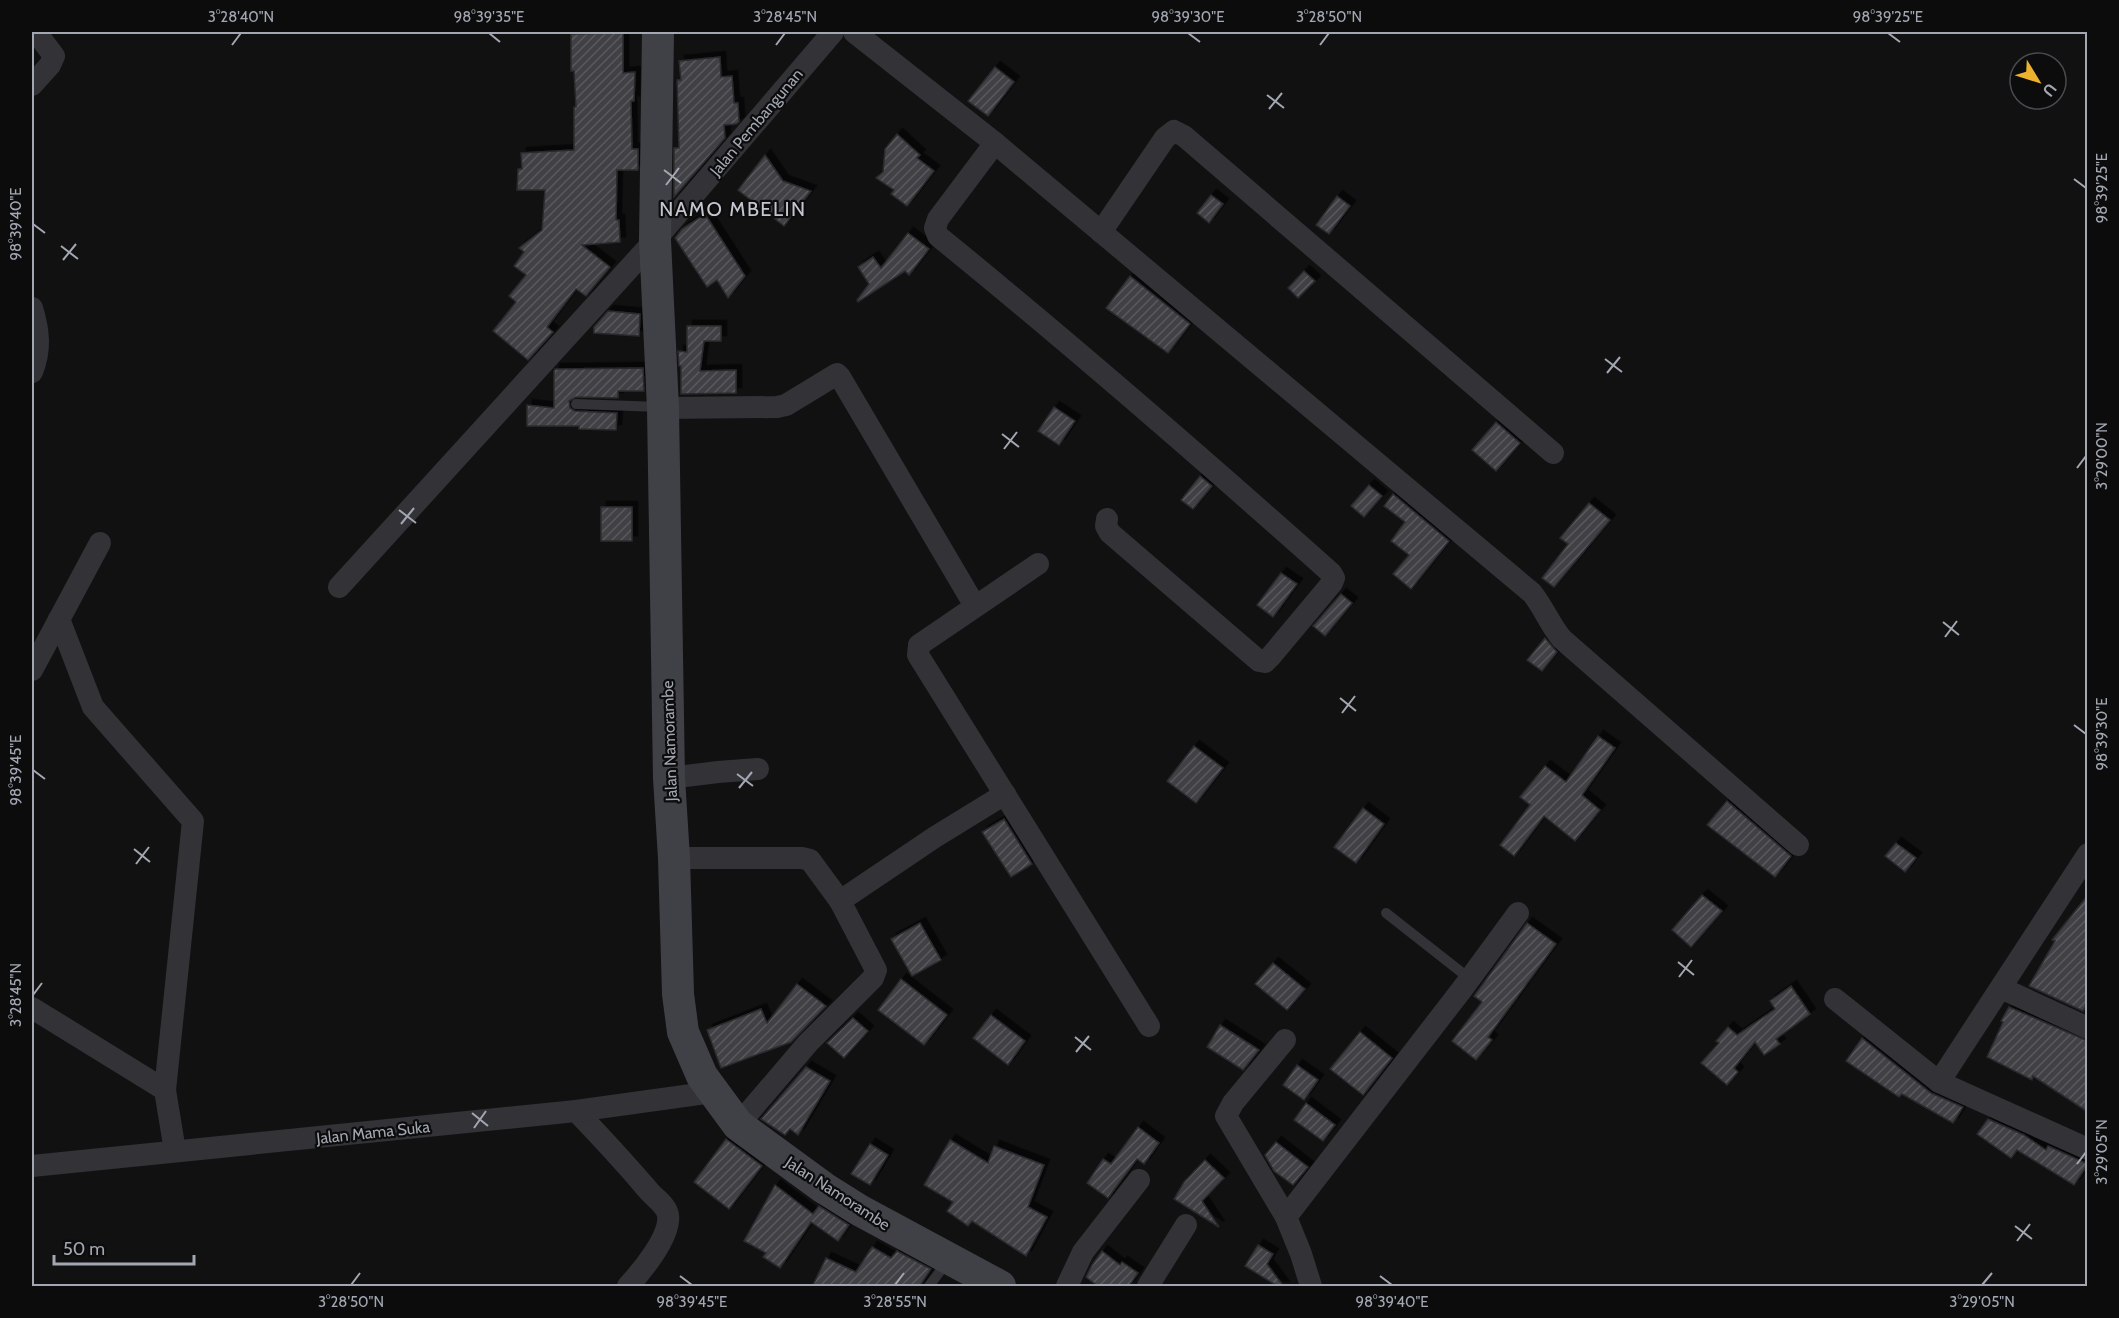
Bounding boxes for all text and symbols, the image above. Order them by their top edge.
text: 3°28'40"N [208,8,274,26]
text: 98°39'35"E [454,8,524,26]
text: 3°28'45"N [753,8,817,26]
text: 98°39'30"E [1152,8,1224,26]
text: 3°28'50"N [1296,8,1362,26]
text: 98°39'25"E [1853,8,1923,26]
north arrow [2008,51,2068,111]
street label: Jalan Pembangunan [705,65,807,181]
text: U [2038,80,2060,100]
text: 98°39'25"E [2093,153,2111,223]
text: 98°39'40"E [7,187,25,261]
district label: NAMO MBELIN [659,197,807,221]
text: 3°29'00"N [2093,422,2111,490]
street label: Jalan Namorambe [658,680,681,803]
text: 98°39'30"E [2093,698,2111,770]
text: 98°39'45"E [7,735,25,805]
text: 3°28'45"N [7,963,25,1027]
street label: Jalan Mama Suka [314,1117,431,1148]
text: 3°29'05"N [2093,1119,2111,1185]
street label: Jalan Namorambe [781,1152,894,1234]
scale bar [54,1228,194,1266]
text: 50 m [63,1238,105,1260]
text: 3°28'50"N [318,1293,384,1311]
text: 98°39'45"E [657,1293,727,1311]
text: 3°28'55"N [863,1293,927,1311]
text: 98°39'40"E [1355,1293,1429,1311]
text: 3°29'05"N [1949,1293,2015,1311]

